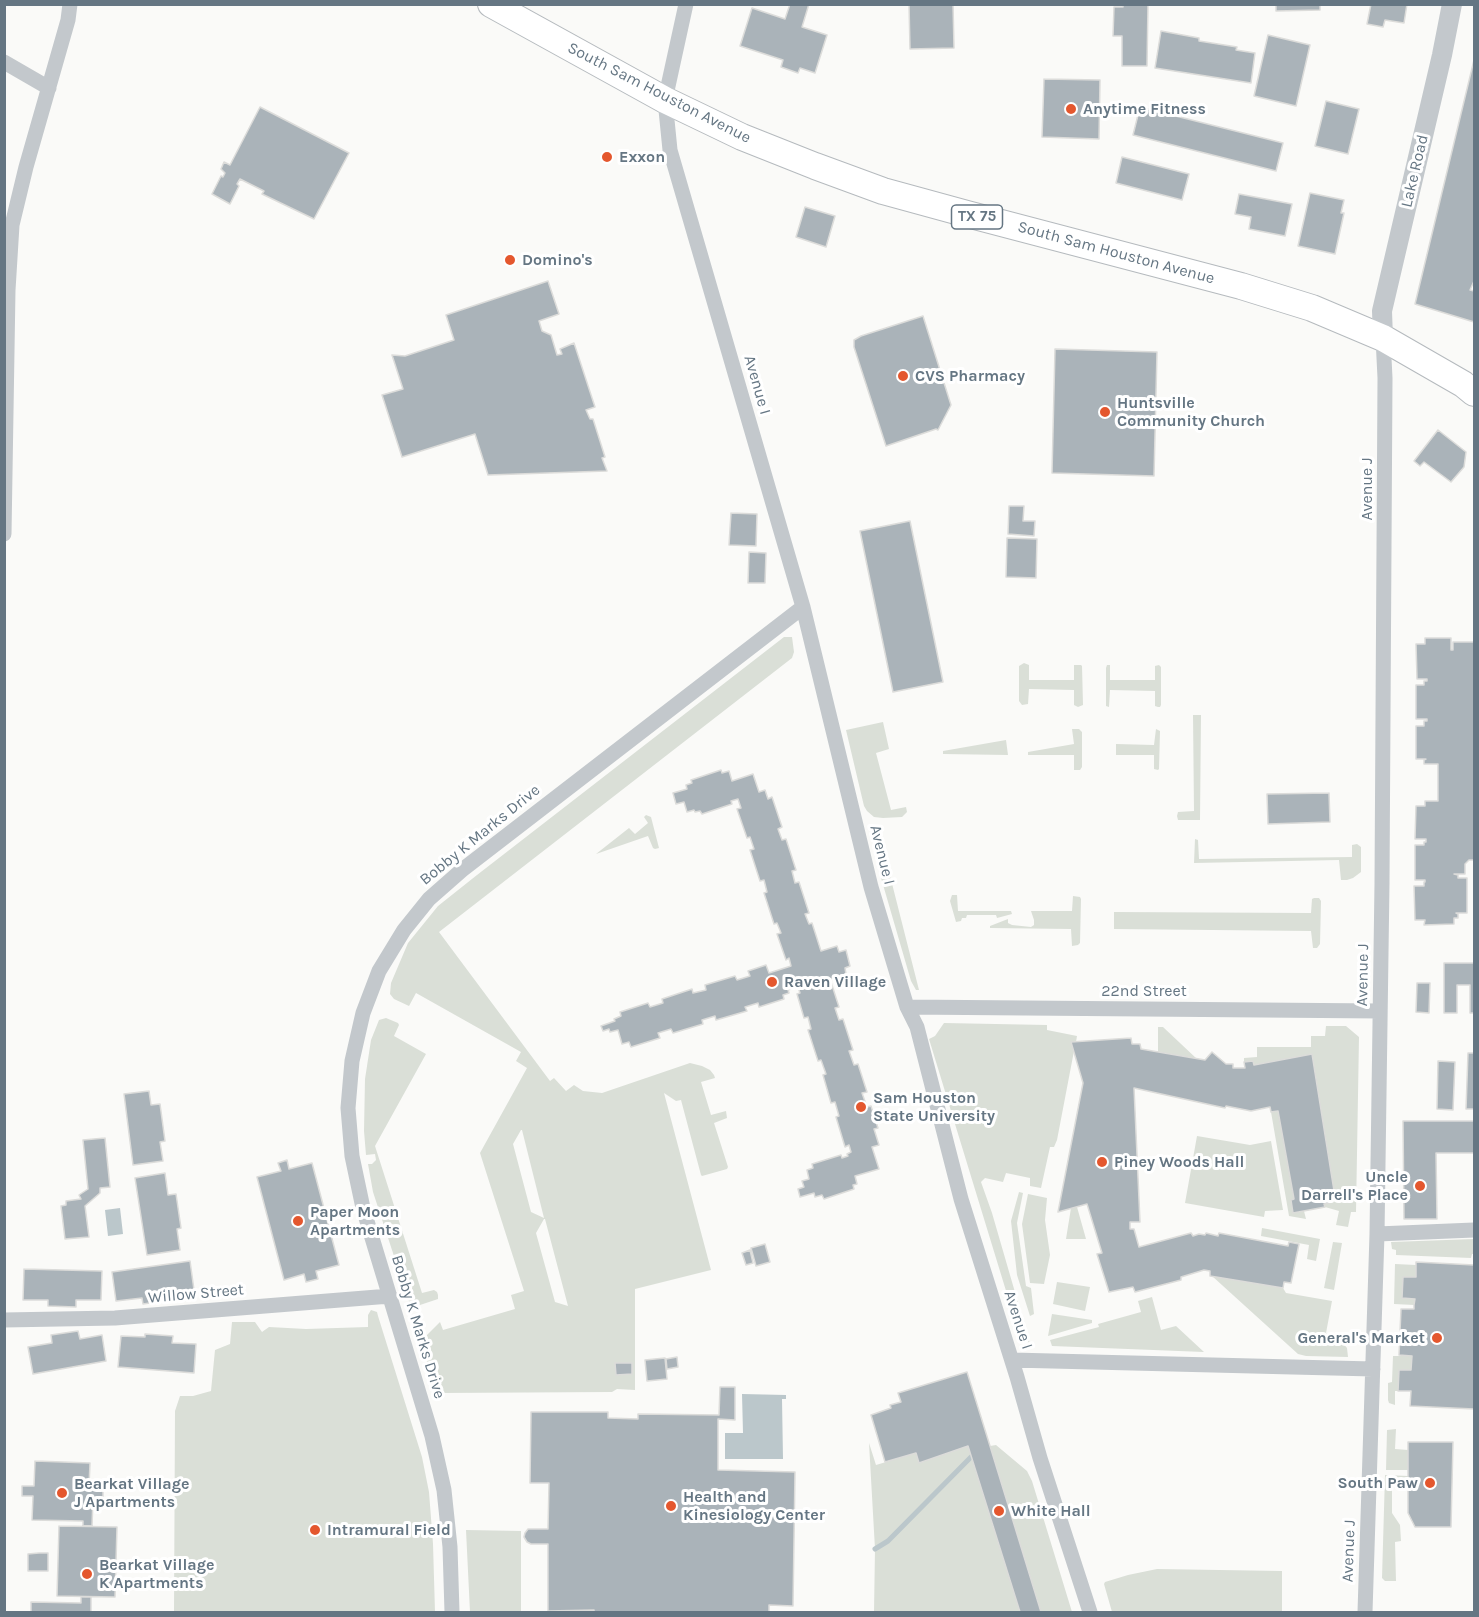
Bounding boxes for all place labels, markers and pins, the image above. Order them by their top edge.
place label: Anytime Fitness [1083,99,1206,119]
marker: Anytime Fitness [1064,102,1078,116]
place label: Exxon [619,147,665,167]
marker: Exxon [600,150,614,164]
place label: Domino's [522,250,593,270]
marker: Domino's [503,253,517,267]
place label: CVS Pharmacy [915,366,1025,386]
marker: CVS Pharmacy [896,369,910,383]
place label: Huntsville Community Church [1117,393,1265,431]
marker: Huntsville Community Church [1098,405,1112,419]
place label: Raven Village [784,972,886,992]
marker: Raven Village [765,975,779,989]
place label: Sam Houston State University [873,1088,995,1126]
marker: Sam Houston State University [854,1100,868,1114]
place label: Piney Woods Hall [1114,1152,1244,1172]
marker: Piney Woods Hall [1095,1155,1109,1169]
place label: Uncle Darrell's Place [1301,1167,1408,1205]
marker: Uncle Darrell's Place [1413,1179,1427,1193]
place label: Paper Moon Apartments [310,1202,400,1240]
marker: Paper Moon Apartments [291,1214,305,1228]
place label: General's Market [1297,1328,1425,1348]
marker: General's Market [1430,1331,1444,1345]
place label: South Paw [1338,1473,1418,1493]
place label: Bearkat Village J Apartments [74,1474,189,1512]
marker: South Paw [1423,1476,1437,1490]
marker: Bearkat Village J Apartments [55,1486,69,1500]
place label: Health and Kinesiology Center [683,1487,825,1525]
marker: Health and Kinesiology Center [664,1499,678,1513]
place label: White Hall [1011,1501,1091,1521]
marker: White Hall [992,1504,1006,1518]
place label: Intramural Field [327,1520,451,1540]
marker: Intramural Field [308,1523,322,1537]
place label: Bearkat Village K Apartments [99,1555,214,1593]
marker: Bearkat Village K Apartments [80,1567,94,1581]

